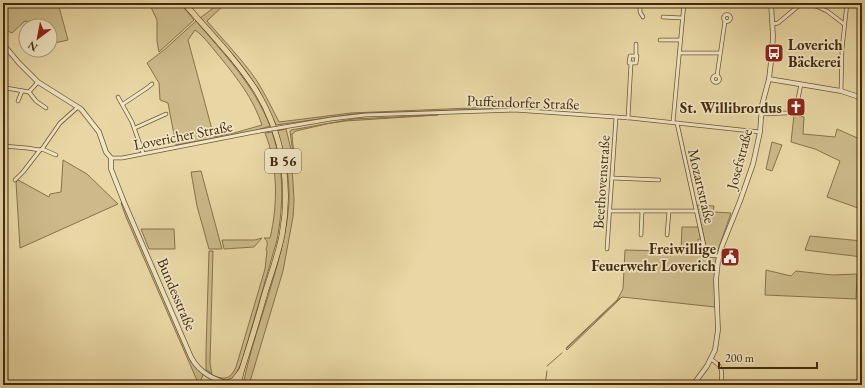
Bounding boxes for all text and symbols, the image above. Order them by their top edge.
north arrow [18,18,58,58]
place label: Loverich Bäckerei [788,35,843,71]
text: N [25,38,40,55]
bus stop icon: Loverich Bäckerei [763,42,785,64]
street label: Puffendorfer Straße [466,91,580,113]
church icon: St. Willibrordus [785,96,807,118]
place label: St. Willibrordus [680,98,782,117]
street label: Lovericher Straße [132,116,234,154]
street label: Josefstraße [721,126,756,193]
street label: Beethovenstraße [588,134,614,230]
street label: Mozartstraße [684,147,720,225]
road number: B 56 [265,149,301,173]
place label: Freiwillige Feuerwehr Loverich [591,239,717,275]
public building icon: Freiwillige Feuerwehr Loverich [719,246,741,268]
street label: Bundesstraße [153,255,201,333]
scale bar [719,344,817,370]
text: 200 m [725,350,755,366]

